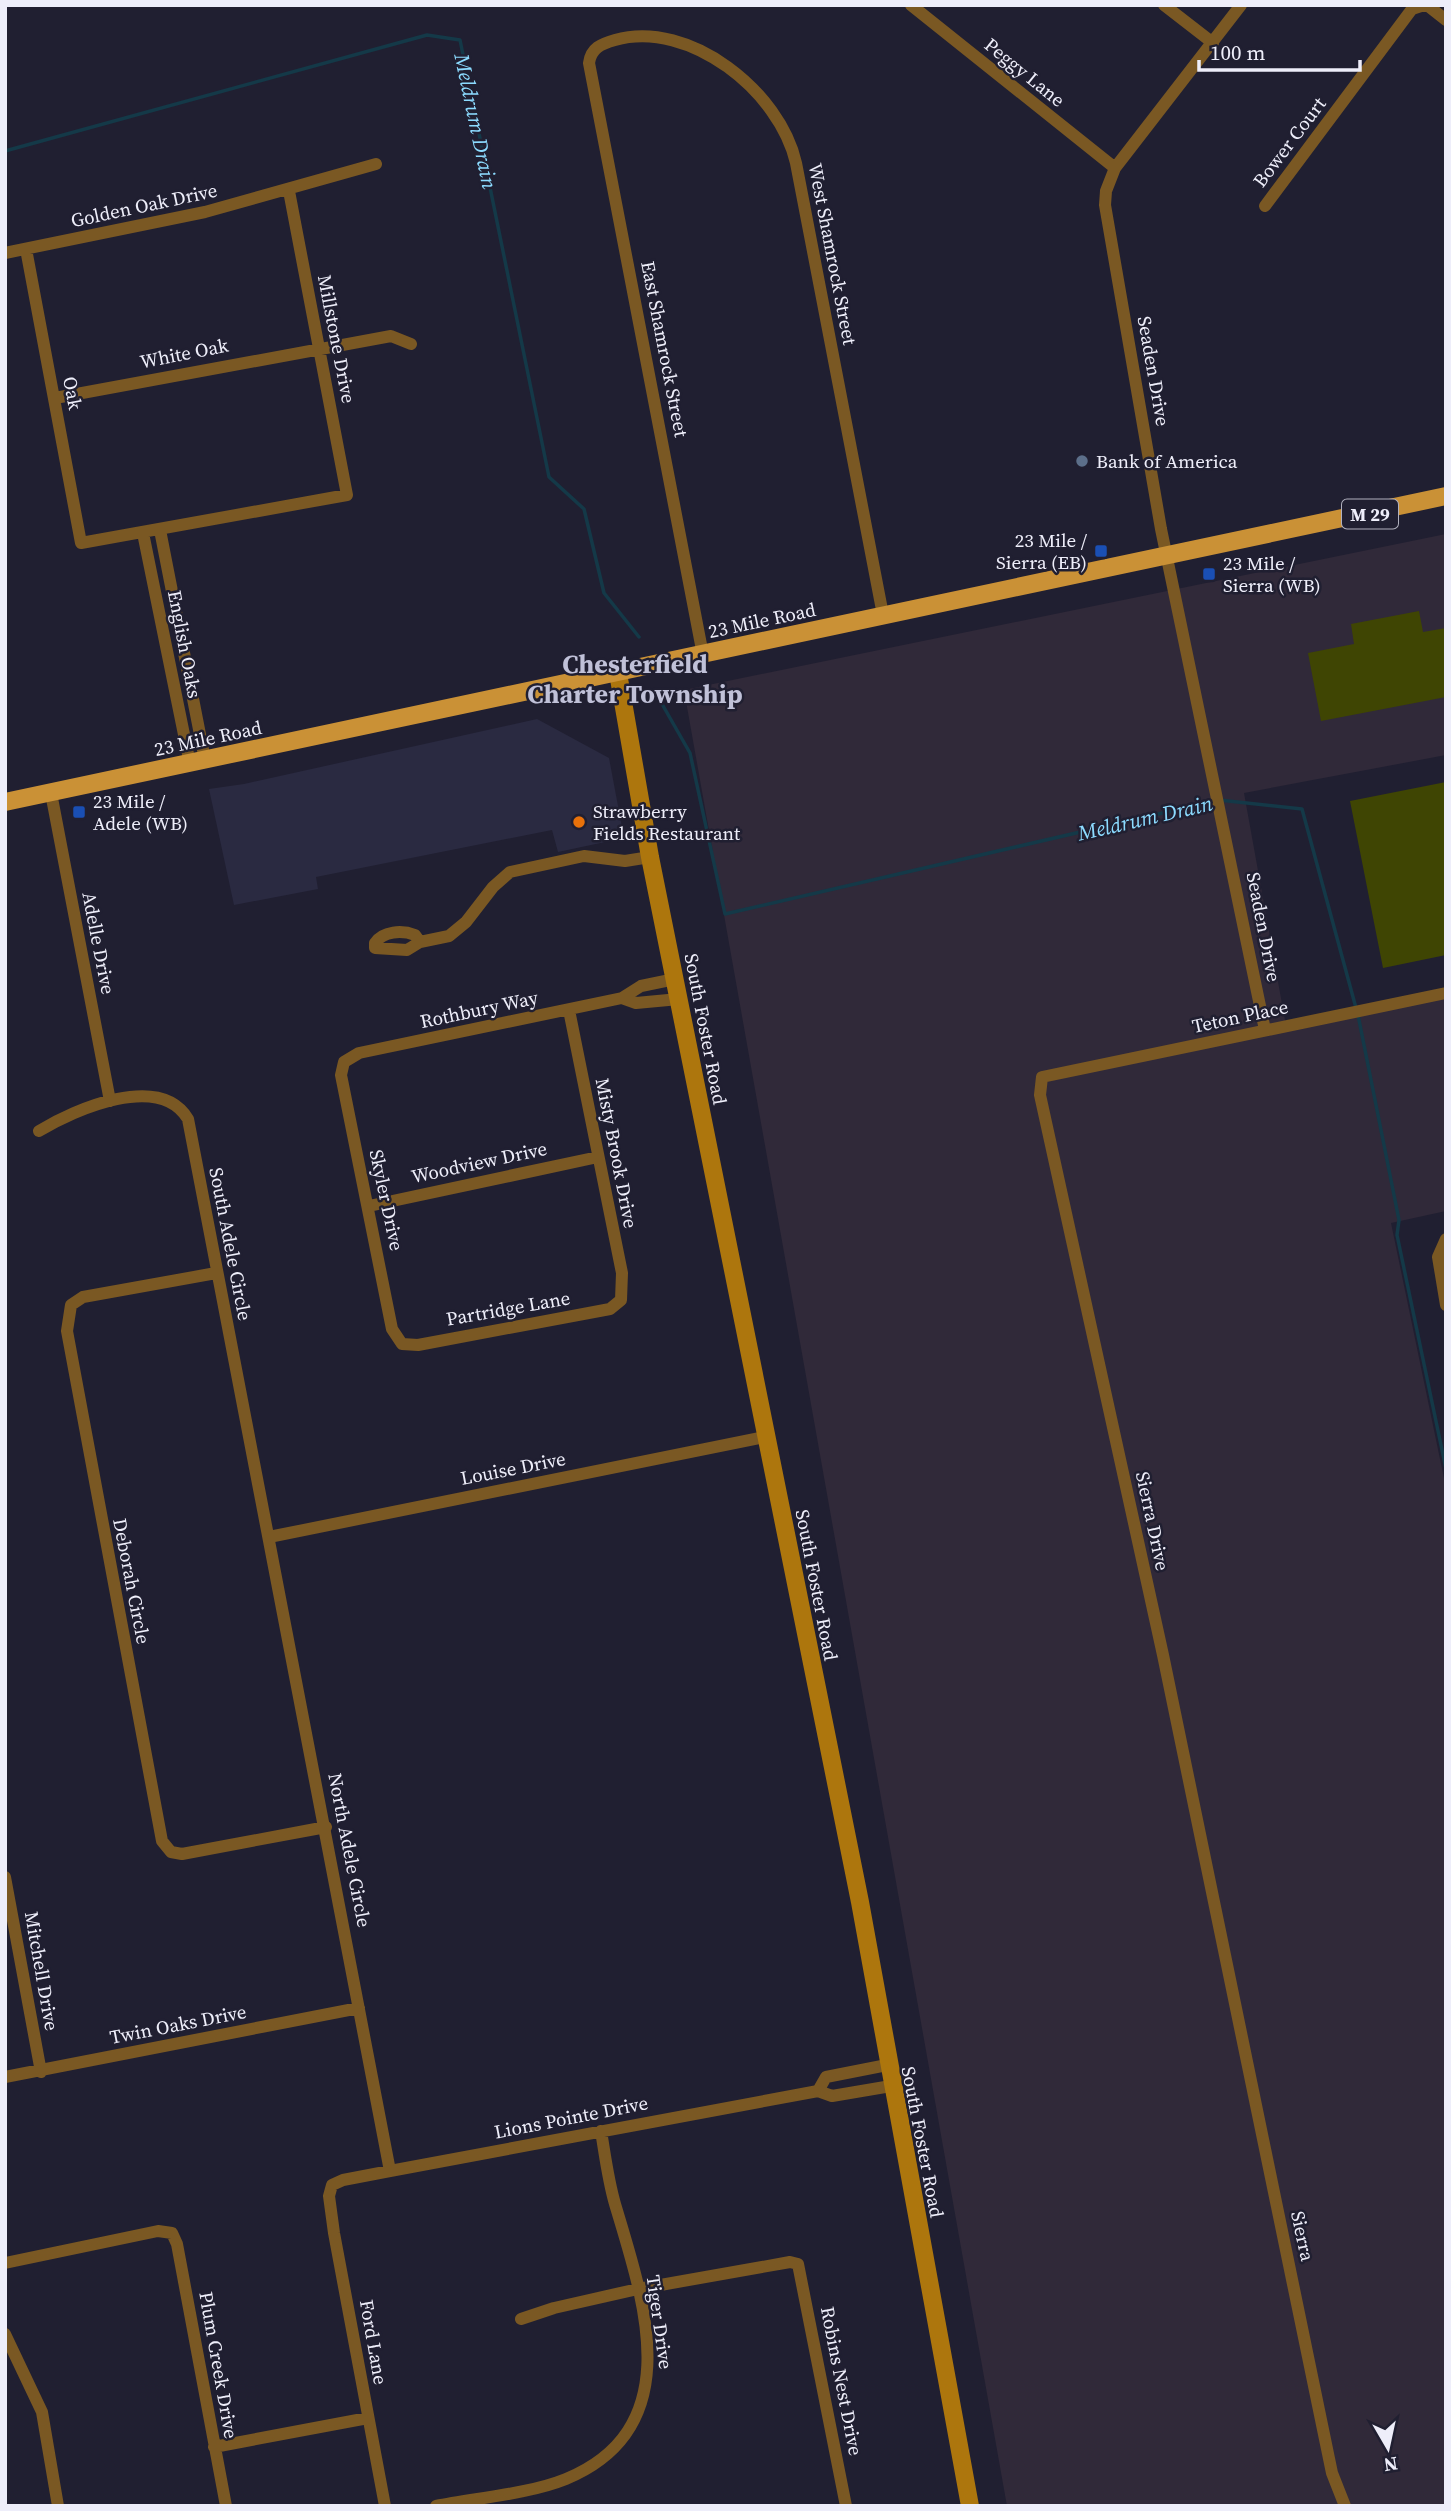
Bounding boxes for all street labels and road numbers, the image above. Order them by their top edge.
street label: Peggy Lane [979,32,1071,112]
street label: Bower Court [1247,91,1332,192]
street label: West Shamrock Street [803,161,864,348]
street label: Golden Oak Drive [68,177,220,233]
street label: East Shamrock Street [635,259,695,440]
street label: Millstone Drive [312,273,362,405]
street label: Seaden Drive [1132,314,1176,428]
street label: White Oak [138,332,231,374]
street label: Oak [57,374,89,413]
road number: M 29 [1342,500,1398,528]
street label: English Oaks [162,588,208,700]
street label: 23 Mile Road [706,596,818,644]
street label: 23 Mile Road [152,714,264,762]
street label: Seaden Drive [1241,870,1287,984]
street label: Adelle Drive [76,890,122,996]
street label: South Foster Road [679,951,733,1107]
street label: Rothbury Way [418,984,541,1034]
street label: Teton Place [1190,993,1290,1039]
street label: Misty Brook Drive [590,1076,644,1230]
street label: Woodview Drive [409,1135,549,1189]
street label: Skyler Drive [364,1147,410,1253]
street label: South Adele Circle [203,1165,259,1323]
street label: Partridge Lane [444,1284,572,1332]
street label: Louise Drive [458,1445,568,1491]
street label: Sierra Drive [1130,1469,1176,1573]
street label: South Foster Road [790,1507,844,1663]
street label: Deborah Circle [107,1516,157,1646]
street label: North Adele Circle [322,1771,378,1929]
street label: Mitchell Drive [19,1909,65,2033]
street label: Twin Oaks Drive [107,1998,249,2050]
street label: South Foster Road [896,2064,950,2220]
street label: Lions Pointe Drive [492,2089,650,2145]
street label: Sierra [1285,2209,1321,2264]
street label: Tiger Drive [641,2273,679,2371]
street label: Plum Creek Drive [193,2289,245,2441]
street label: Ford Lane [354,2297,394,2387]
street label: Robins Nest Drive [815,2304,869,2458]

